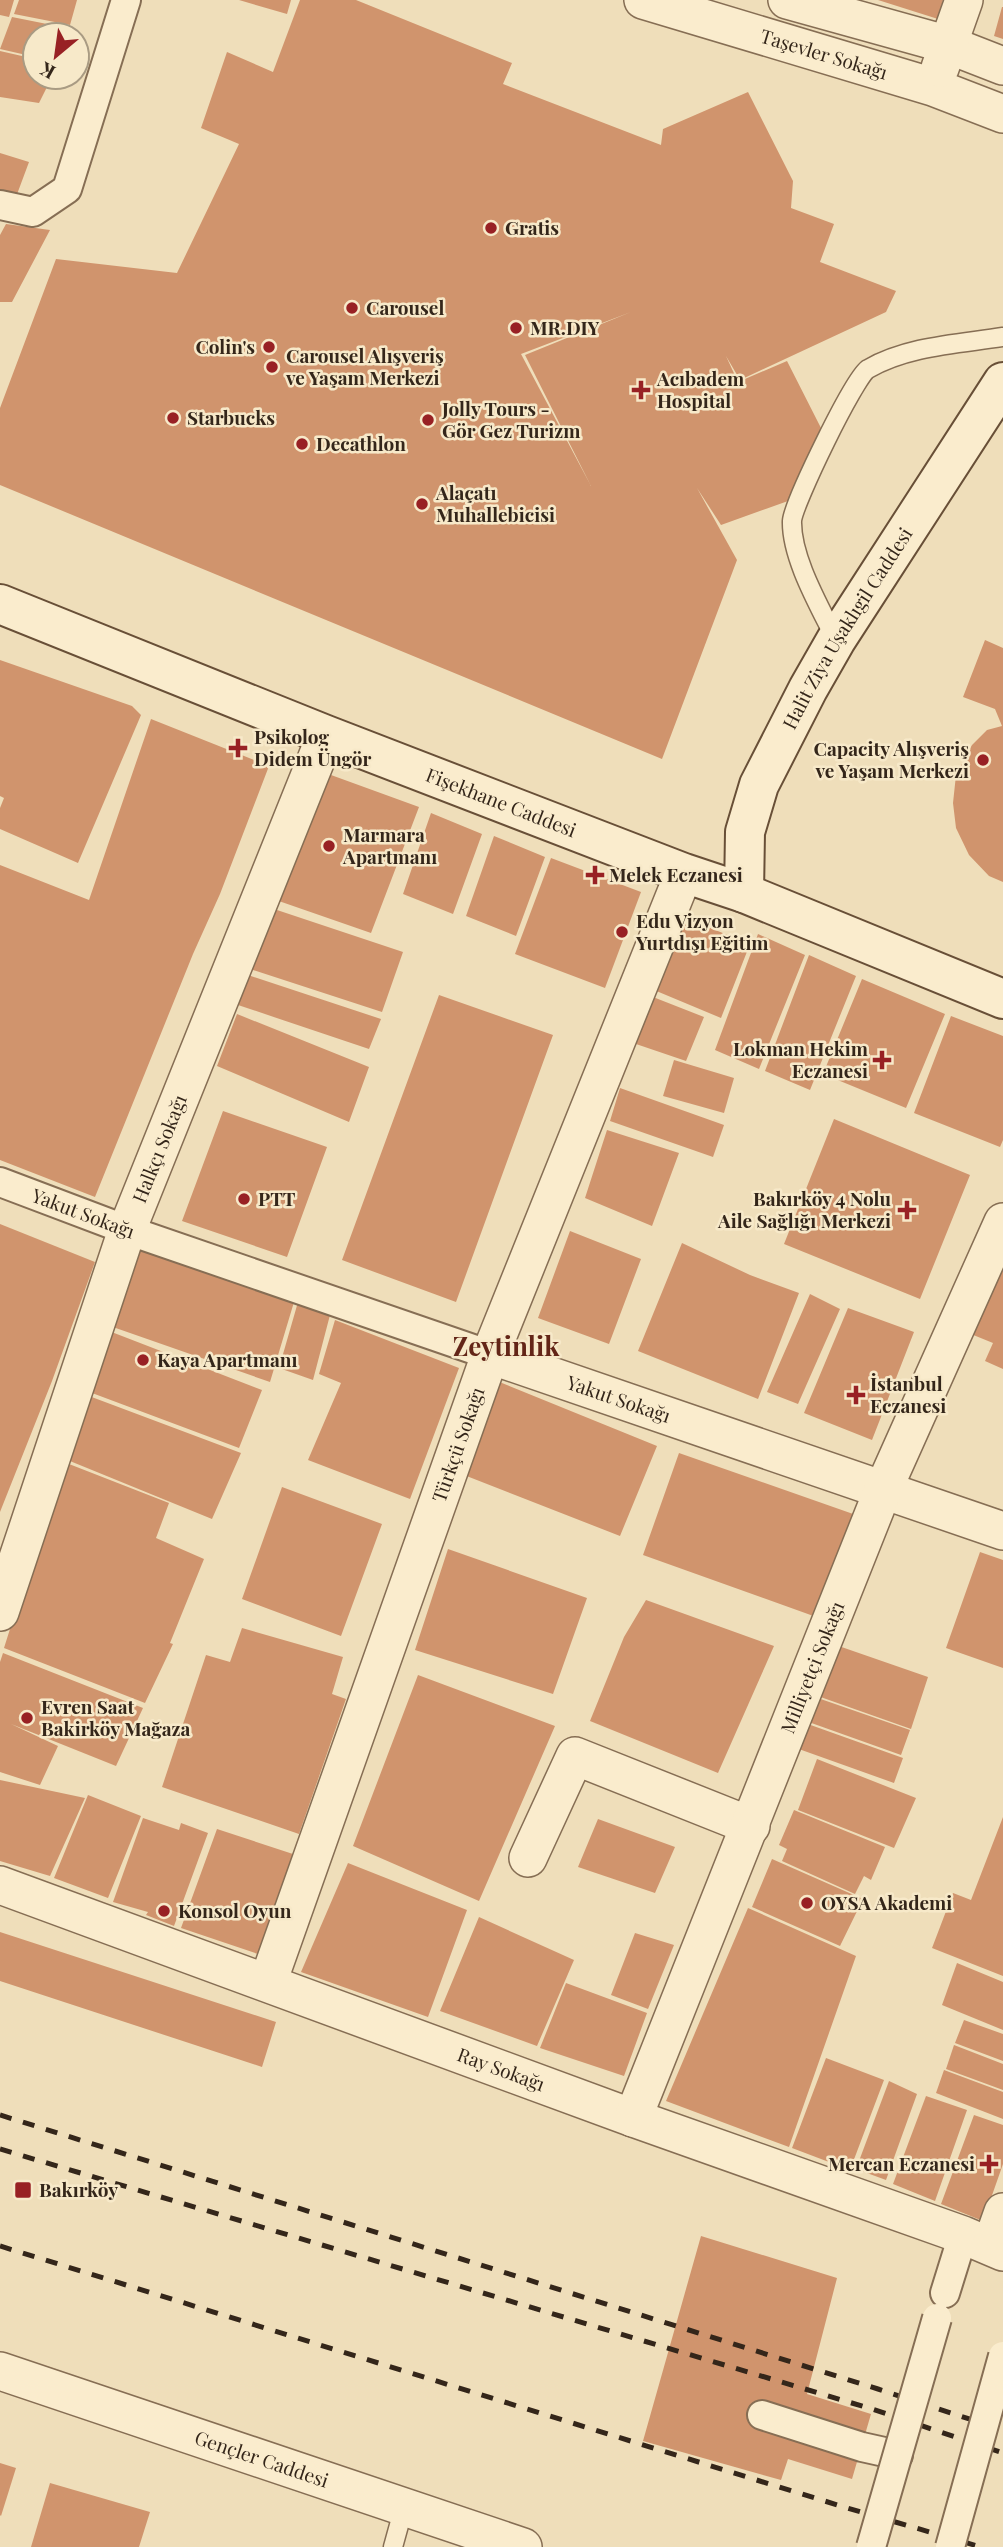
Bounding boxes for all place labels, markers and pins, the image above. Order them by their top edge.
place label: Gratis [505,214,559,240]
marker: Gratis [483,220,499,236]
place label: Carousel [366,294,444,320]
marker: Carousel [344,300,360,316]
place label: MR.DIY [530,314,600,340]
marker: MR.DIY [508,320,524,336]
place label: Colin's [195,333,255,359]
marker: Colin's [261,339,277,355]
place label: Carousel Alışveriş ve Yaşam Merkezi [285,342,444,390]
marker: Carousel Alışveriş ve Yaşam Merkezi [264,359,280,375]
place label: Acıbadem Hospital [656,365,744,413]
marker: Acıbadem Hospital [631,380,651,400]
place label: Jolly Tours - Gör Gez Turizm [441,395,581,443]
place label: Starbucks [187,404,275,430]
marker: Starbucks [165,410,181,426]
marker: Jolly Tours - Gör Gez Turizm [420,412,436,428]
place label: Decathlon [316,430,406,456]
marker: Decathlon [294,436,310,452]
place label: Alaçatı Muhallebicisi [435,479,555,527]
marker: Alaçatı Muhallebicisi [414,496,430,512]
place label: Psikolog Didem Üngör [254,723,371,771]
place label: Capacity Alışveriş ve Yaşam Merkezi [814,735,969,783]
marker: Psikolog Didem Üngör [228,738,248,758]
marker: Capacity Alışveriş ve Yaşam Merkezi [975,752,991,768]
place label: Marmara Apartmanı [342,821,437,869]
marker: Marmara Apartmanı [321,838,337,854]
place label: Melek Eczanesi [609,861,743,887]
marker: Melek Eczanesi [587,867,603,883]
place label: Edu Vizyon Yurtdışı Eğitim [635,907,769,955]
marker: Edu Vizyon Yurtdışı Eğitim [614,924,630,940]
place label: Lokman Hekim Eczanesi [733,1035,868,1083]
marker: Lokman Hekim Eczanesi [874,1052,890,1068]
place label: PTT [258,1185,296,1211]
place label: Bakırköy 4 Nolu Aile Sağlığı Merkezi [717,1185,891,1233]
marker: PTT [236,1191,252,1207]
marker: Bakırköy 4 Nolu Aile Sağlığı Merkezi [897,1200,917,1220]
place label: Kaya Apartmanı [157,1346,298,1372]
marker: Kaya Apartmanı [135,1352,151,1368]
place label: İstanbul Eczanesi [870,1370,946,1418]
marker: İstanbul Eczanesi [848,1387,864,1403]
place label: Evren Saat Bakirköy Mağaza [41,1693,190,1741]
marker: Evren Saat Bakirköy Mağaza [19,1710,35,1726]
place label: OYSA Akademi [821,1889,952,1915]
marker: OYSA Akademi [799,1895,815,1911]
place label: Konsol Oyun [178,1897,292,1923]
marker: Konsol Oyun [156,1903,172,1919]
place label: Mercan Eczanesi [828,2150,975,2176]
marker: Mercan Eczanesi [981,2156,997,2172]
place label: Bakırköy [39,2176,118,2202]
marker: Bakırköy [13,2180,33,2200]

